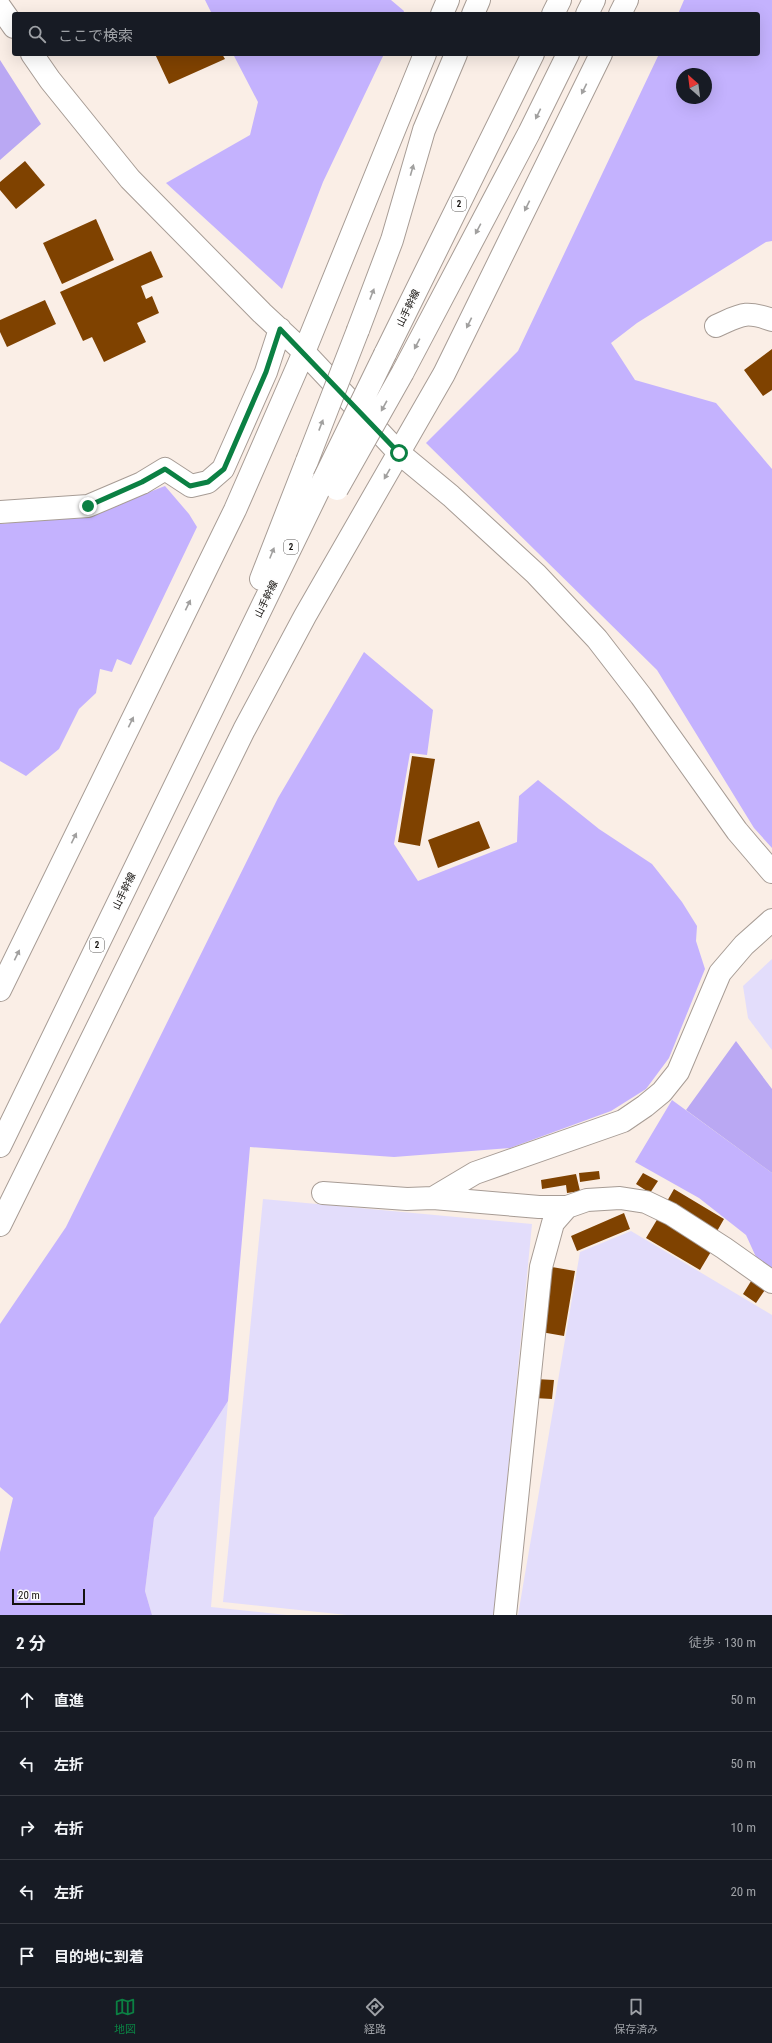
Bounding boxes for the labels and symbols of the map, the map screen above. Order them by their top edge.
north arrow [676,68,712,104]
one-way arrow [581,83,587,95]
one-way arrow [535,108,541,120]
one-way arrow [409,164,415,176]
road number: 2 [452,197,466,211]
one-way arrow [524,200,530,212]
one-way arrow [475,224,481,235]
one-way arrow [369,287,375,299]
street label: 山手幹線 [394,288,422,328]
one-way arrow [466,317,472,328]
one-way arrow [414,339,421,350]
one-way arrow [380,400,387,412]
one-way arrow [318,419,324,430]
route start [390,444,408,462]
one-way arrow [384,468,391,480]
route end [79,497,97,515]
road number: 2 [284,540,298,554]
one-way arrow [269,546,275,558]
street label: 山手幹線 [252,579,280,619]
one-way arrow [185,599,191,610]
one-way arrow [128,716,134,727]
one-way arrow [71,833,77,844]
street label: 山手幹線 [110,871,138,911]
road number: 2 [90,938,104,952]
one-way arrow [14,950,20,961]
scale bar [12,1587,85,1606]

